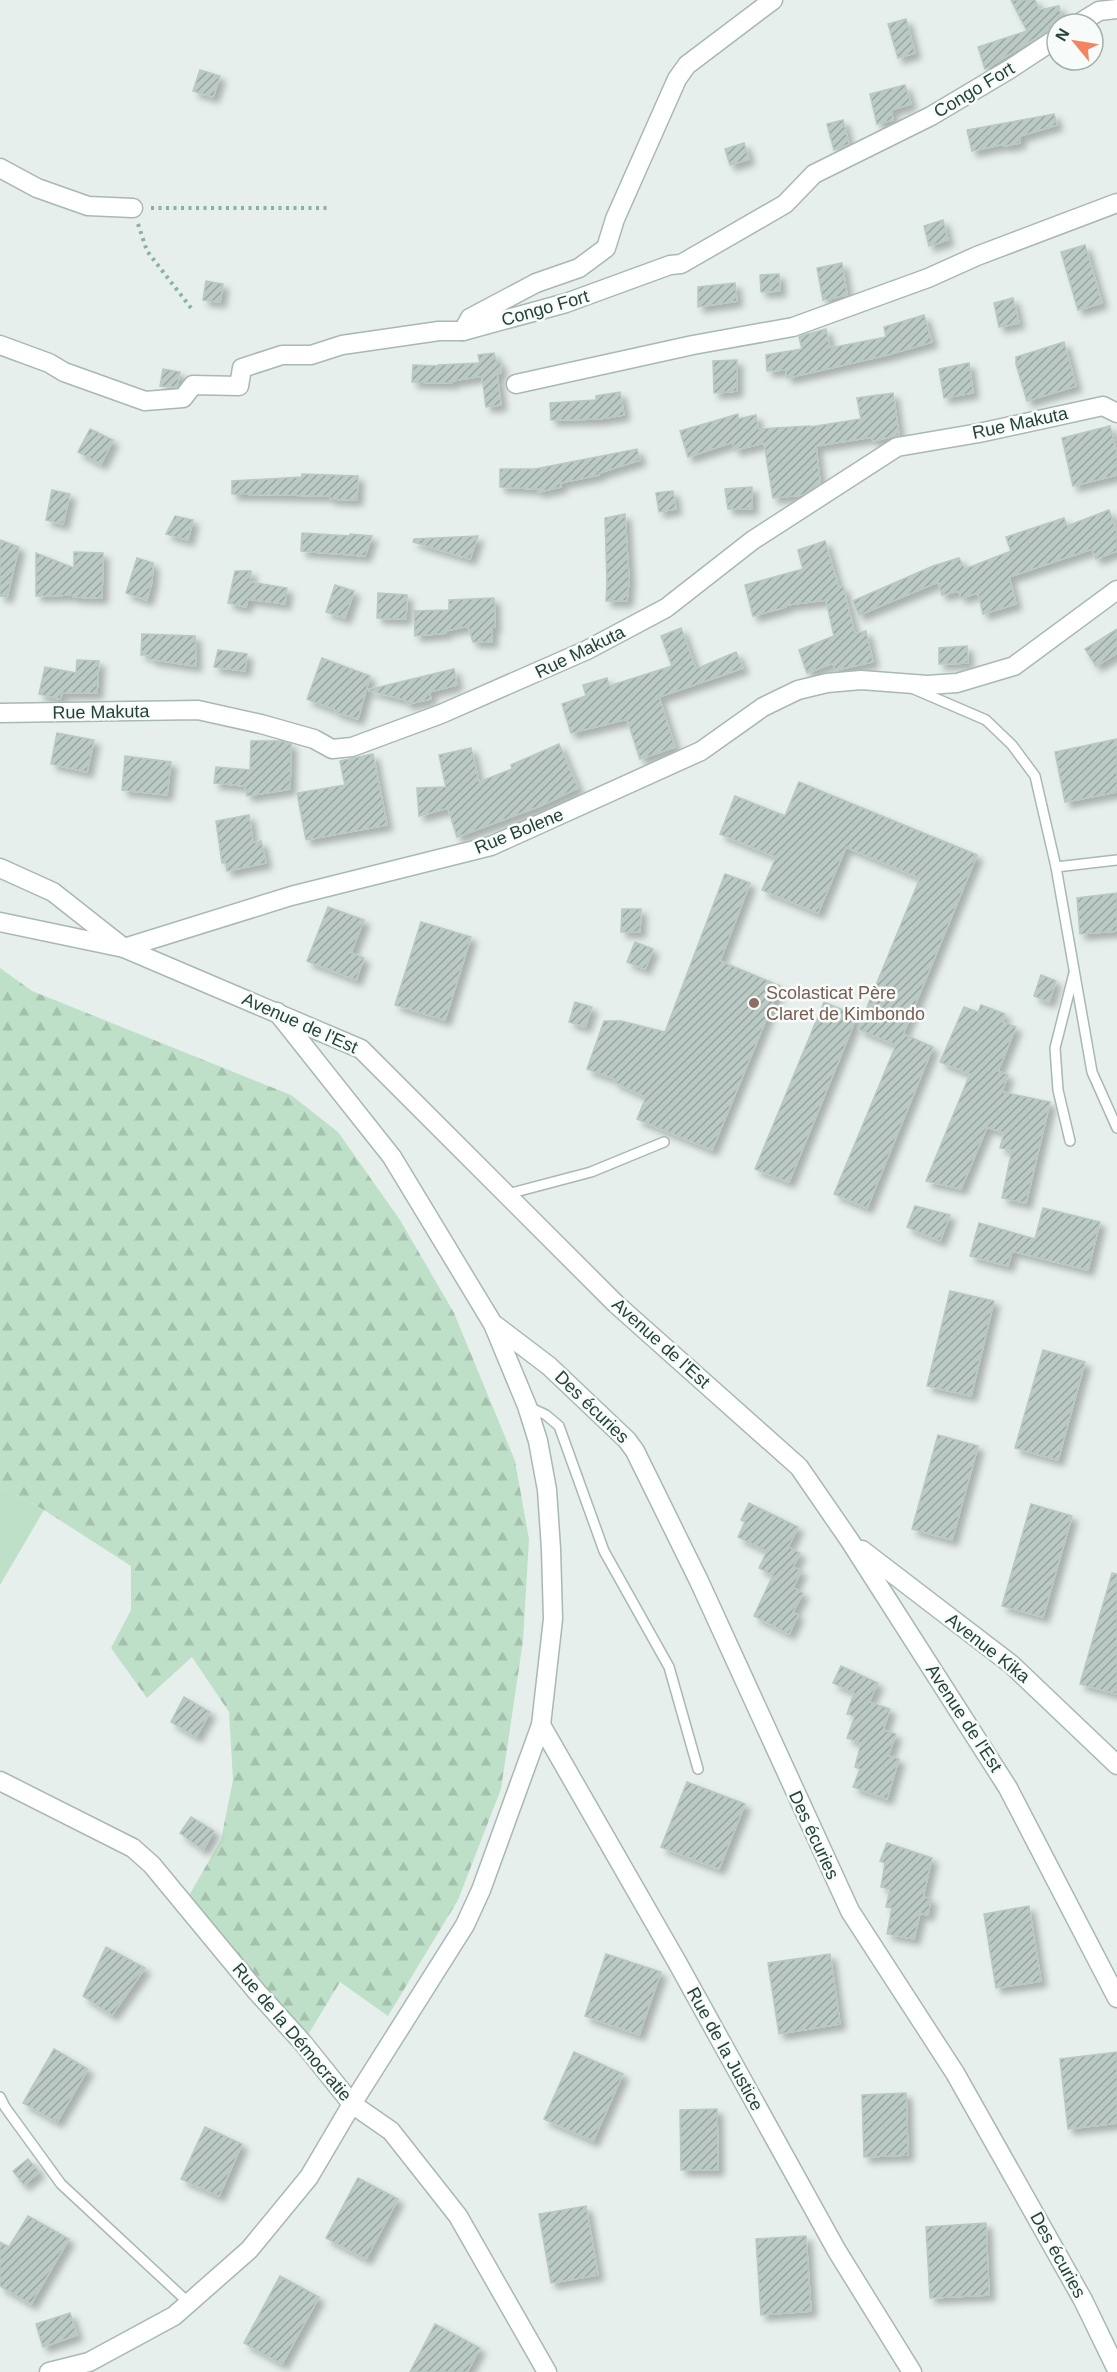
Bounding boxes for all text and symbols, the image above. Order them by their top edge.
north arrow [1045,12,1105,72]
text: N [1052,25,1073,44]
street label: Congo Fort [930,58,1018,122]
street label: Congo Fort [499,286,591,330]
street label: Rue Makuta [970,403,1071,443]
street label: Rue Makuta [532,621,629,682]
street label: Rue Makuta [52,701,151,723]
street label: Rue Bolene [472,804,566,858]
place label: Scolasticat Père Claret de Kimbondo [766,983,925,1024]
street label: Avenue de l'Est [239,989,361,1057]
marker: Scolasticat Père Claret de Kimbondo [747,996,761,1010]
street label: Avenue de l'Est [608,1294,714,1392]
street label: Des écuries [551,1367,633,1447]
street label: Avenue Kika [942,1609,1035,1687]
street label: Avenue de l'Est [922,1660,1006,1776]
street label: Des écuries [785,1788,843,1882]
street label: Rue de la Démocratie [228,1959,356,2105]
street label: Rue de la Justice [683,1984,767,2114]
street label: Des écuries [1026,2209,1090,2301]

